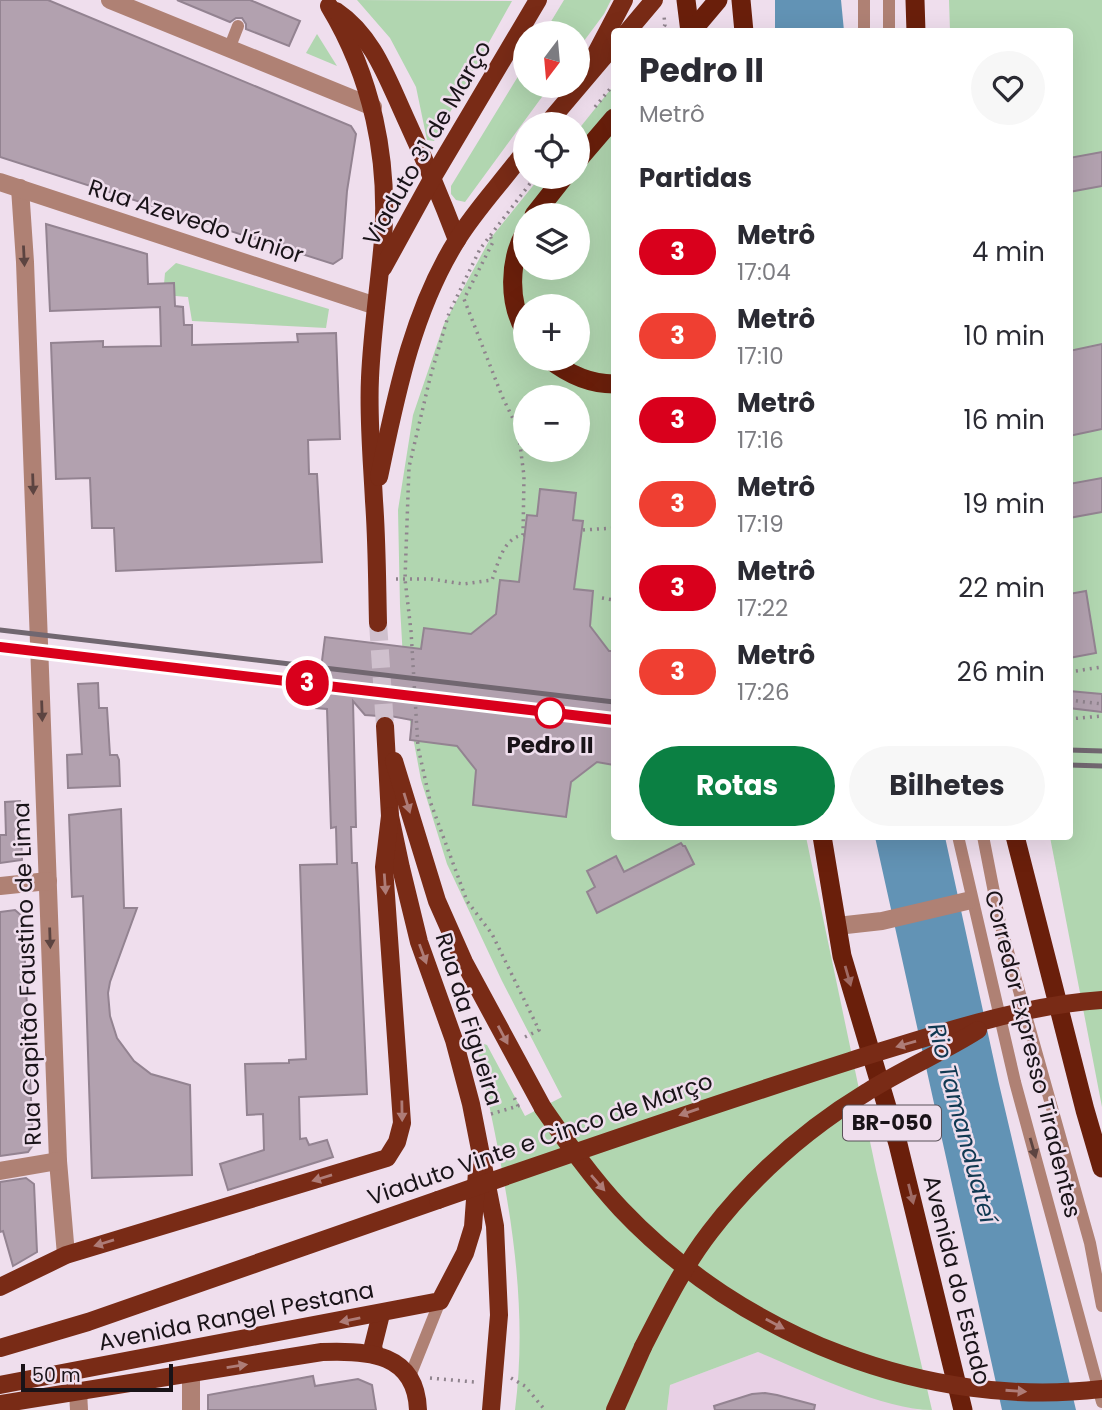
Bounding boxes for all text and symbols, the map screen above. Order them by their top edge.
north arrow [513,21,590,98]
map controls [513,21,590,462]
street label: Viaduto 31 de Março [355,35,499,251]
text: Pedro II [639,47,764,94]
button: heart [971,51,1045,125]
text: Metrô [639,98,705,130]
button: locate [513,112,590,189]
text: Partidas [639,160,752,196]
street label: Rua Azevedo Júnior [84,171,308,271]
button: layers [513,203,590,280]
text: Metrô [737,217,815,253]
text: 4 min [972,234,1045,270]
text: 3 [670,235,685,268]
one-way arrow [19,246,30,268]
text: 17:04 [737,256,791,288]
button: + [513,294,590,371]
text: Metrô [737,301,815,337]
text: 10 min [964,318,1045,354]
text: 3 [670,319,685,352]
text: 17:10 [737,340,784,372]
button: − [513,385,590,462]
text: Metrô [737,385,815,421]
text: 16 min [963,402,1045,438]
text: 3 [670,403,685,436]
text: 17:16 [737,424,784,456]
text: Metrô [737,469,815,505]
one-way arrow [28,473,39,495]
text: 19 min [964,486,1045,522]
text: 3 [670,487,685,520]
text: 17:19 [737,508,784,540]
text: Metrô [737,553,815,589]
text: 22 min [958,570,1045,606]
text: 3 [670,571,685,604]
text: 17:22 [737,592,788,624]
text: Metrô [737,637,815,673]
text: 26 min [957,654,1045,690]
text: 3 [670,655,685,688]
line badge: 3 [284,660,330,706]
text: 3 [300,666,314,699]
text: 17:26 [737,676,790,708]
marker: Pedro II [535,698,565,728]
one-way arrow [36,700,47,722]
place label: Pedro II [506,729,594,761]
button: Rotas [639,746,835,826]
button: Bilhetes [849,746,1045,826]
one-way arrow [402,793,412,814]
street label: Rua Capitão Faustino de Lima [5,802,49,1146]
one-way arrow [380,873,391,895]
street label: Corredor Expresso Tiradentes [977,887,1089,1221]
one-way arrow [45,928,56,950]
street label: Rua da Figueira [428,929,510,1109]
one-way arrow [418,943,429,964]
one-way arrow [844,965,854,986]
water label: Rio Tamanduateí [920,1019,1006,1229]
one-way arrow [497,1025,508,1045]
one-way arrow [895,1039,917,1050]
street label: Viaduto Vinte e Cinco de Março [363,1065,717,1213]
one-way arrow [396,1100,408,1122]
road number: BR-050 [843,1106,941,1140]
one-way arrow [679,1107,700,1118]
one-way arrow [1029,1137,1039,1158]
street label: Avenida do Estado [916,1172,998,1388]
one-way arrow [311,1173,332,1183]
one-way arrow [590,1174,606,1192]
one-way arrow [906,1184,917,1206]
one-way arrow [93,1239,114,1249]
street label: Avenida Rangel Pestana [96,1274,376,1358]
one-way arrow [339,1315,361,1326]
one-way arrow [765,1318,785,1330]
one-way arrow [226,1360,248,1371]
scale bar [21,1361,173,1393]
text: 50 m [32,1362,81,1389]
one-way arrow [1005,1386,1027,1397]

